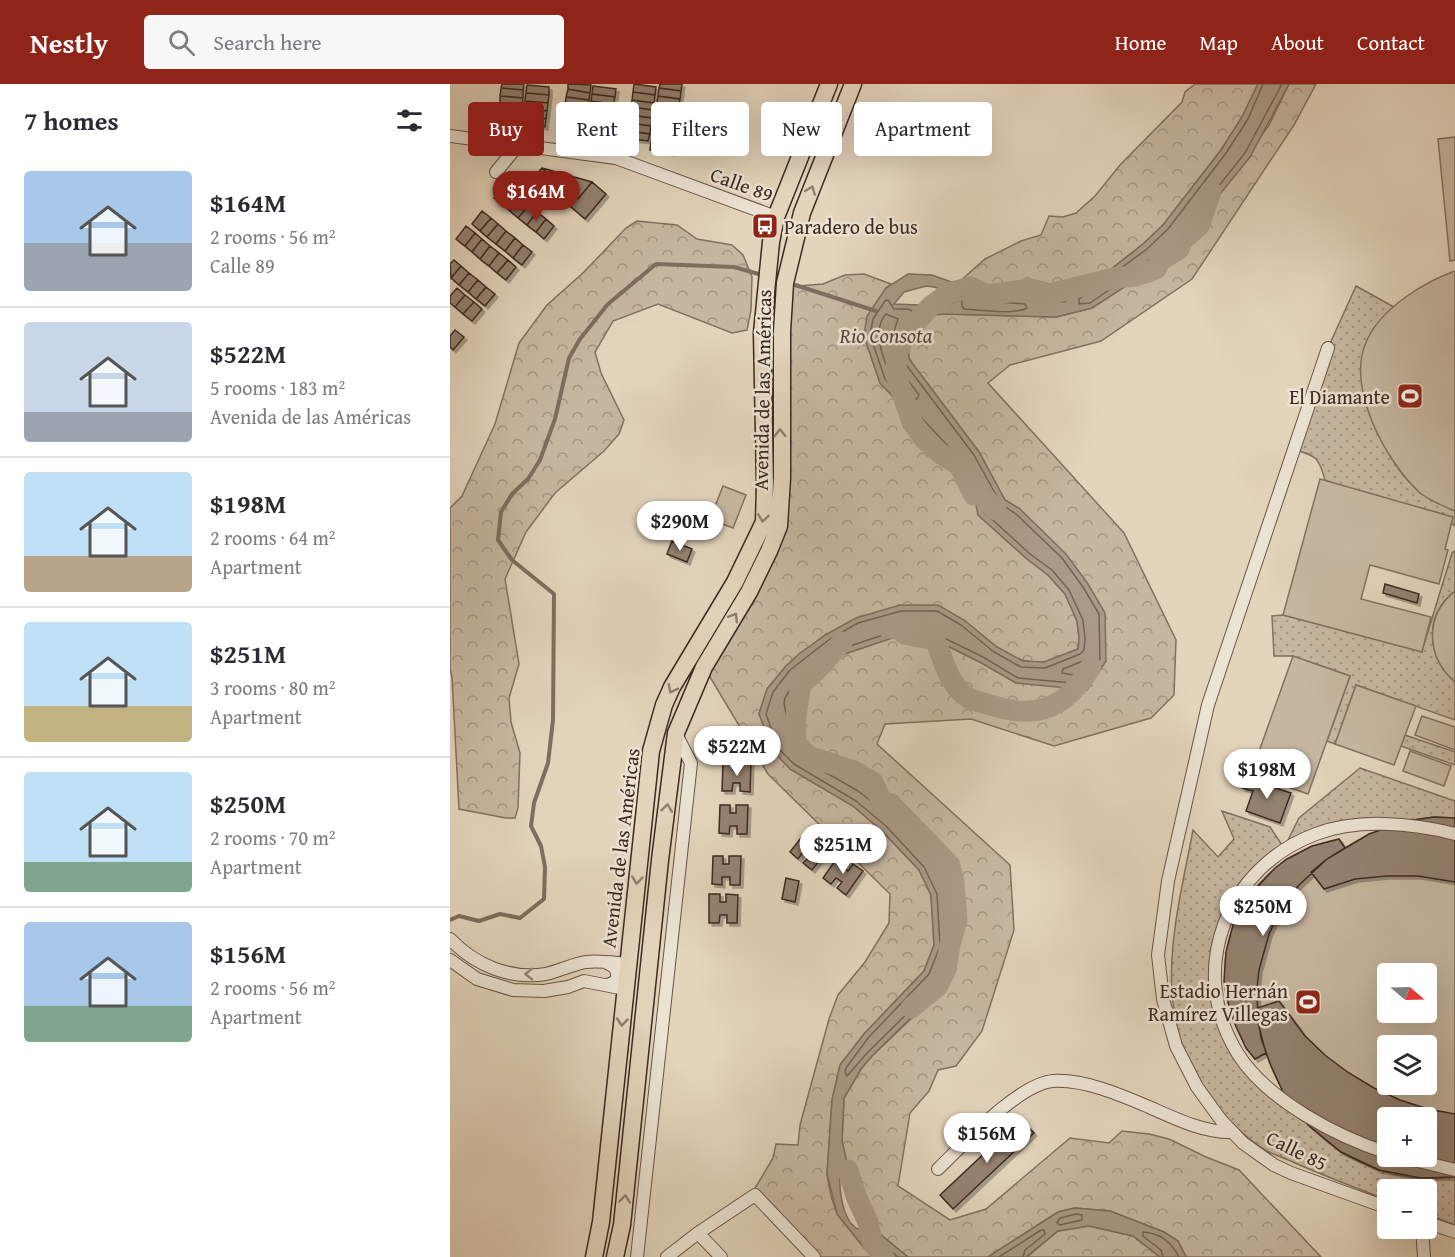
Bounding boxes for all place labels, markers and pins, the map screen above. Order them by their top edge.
pin: $164M [494,171,578,222]
bus stop icon: Paradero de bus [750,211,780,241]
place label: Paradero de bus [784,212,918,241]
sports icon: El Diamante [1395,381,1425,411]
place label: El Diamante [1289,382,1390,411]
pin: $290M [638,501,722,552]
pin: $522M [695,726,779,777]
pin: $198M [1225,749,1309,800]
pin: $251M [801,824,885,875]
pin: $250M [1221,886,1305,937]
place label: Estadio Hernán Ramírez Villegas [1148,976,1288,1028]
sports icon: Estadio Hernán Ramírez Villegas [1293,987,1323,1017]
pin: $156M [945,1113,1029,1164]

